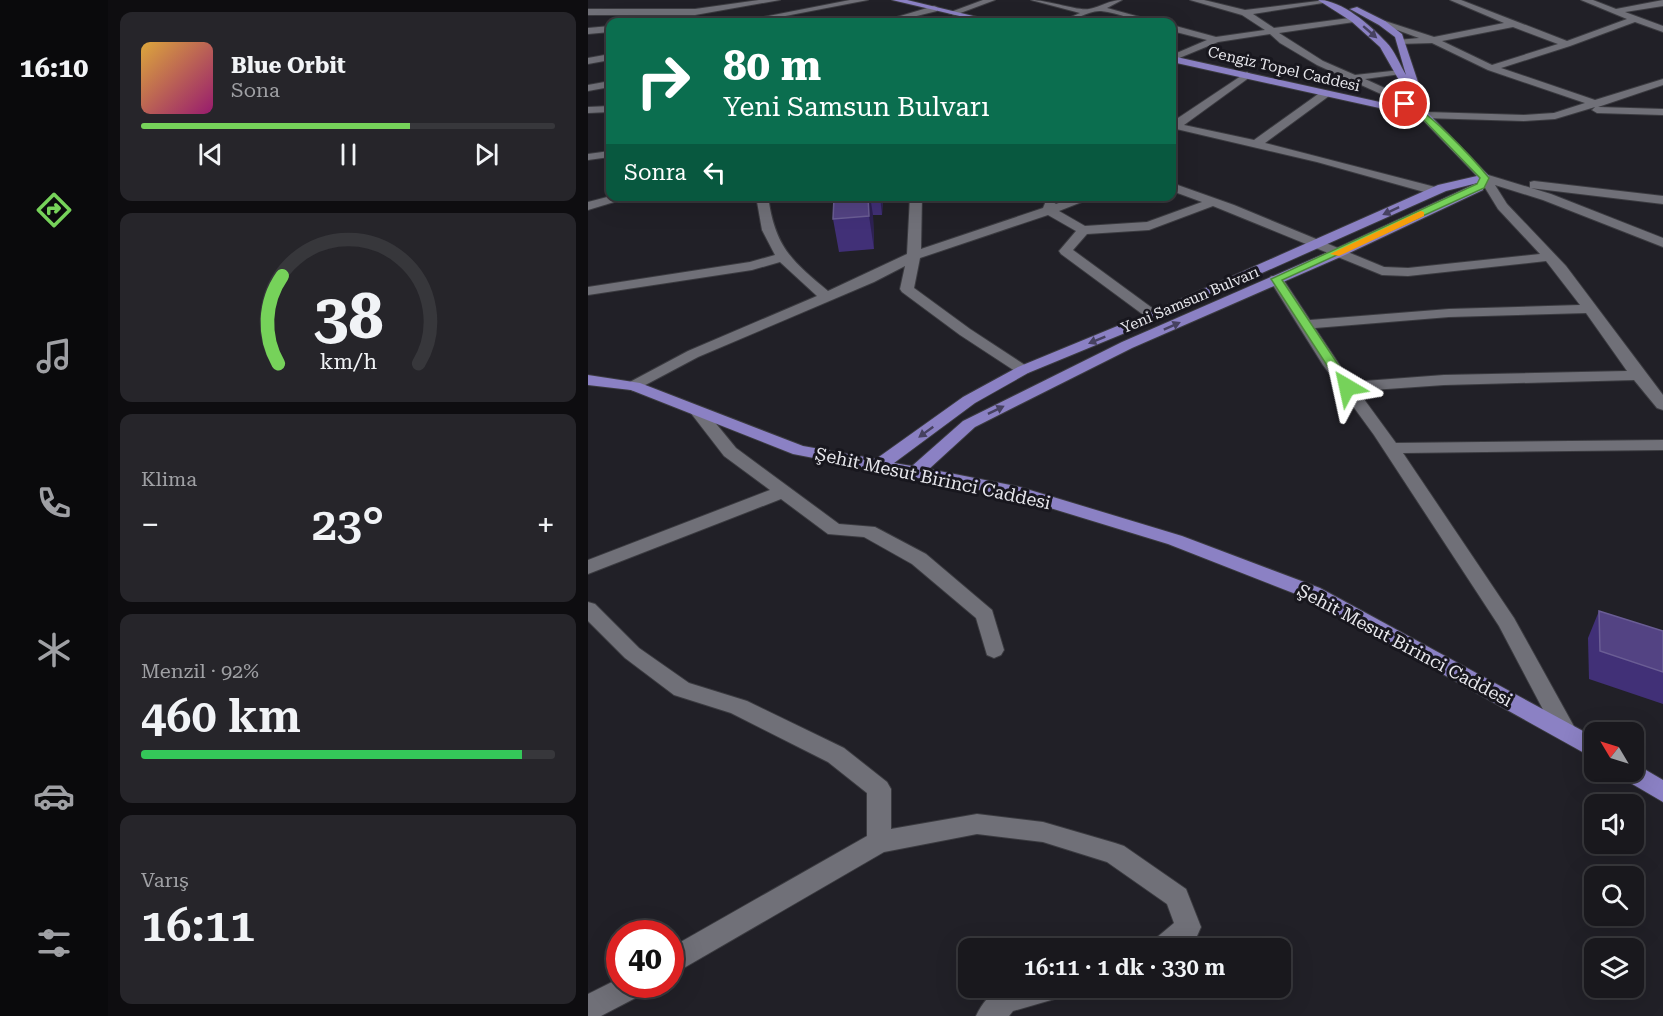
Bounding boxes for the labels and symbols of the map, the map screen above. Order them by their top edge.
one-way arrow [1362,25,1377,38]
street label: Cengiz Topel Caddesi [1206,43,1362,95]
pin [1379,78,1430,129]
one-way arrow [1381,206,1399,216]
street label: Yeni Samsun Bulvarı [1118,263,1262,337]
one-way arrow [1163,321,1180,330]
one-way arrow [1087,335,1105,345]
position arrow [1315,355,1379,419]
one-way arrow [987,406,1005,416]
one-way arrow [918,425,933,437]
street label: Şehit Mesut Birinci Caddesi [813,443,1053,513]
street label: Şehit Mesut Birinci Caddesi [1294,579,1516,711]
north arrow [1584,722,1644,782]
speed limit sign: 40 [606,920,684,998]

